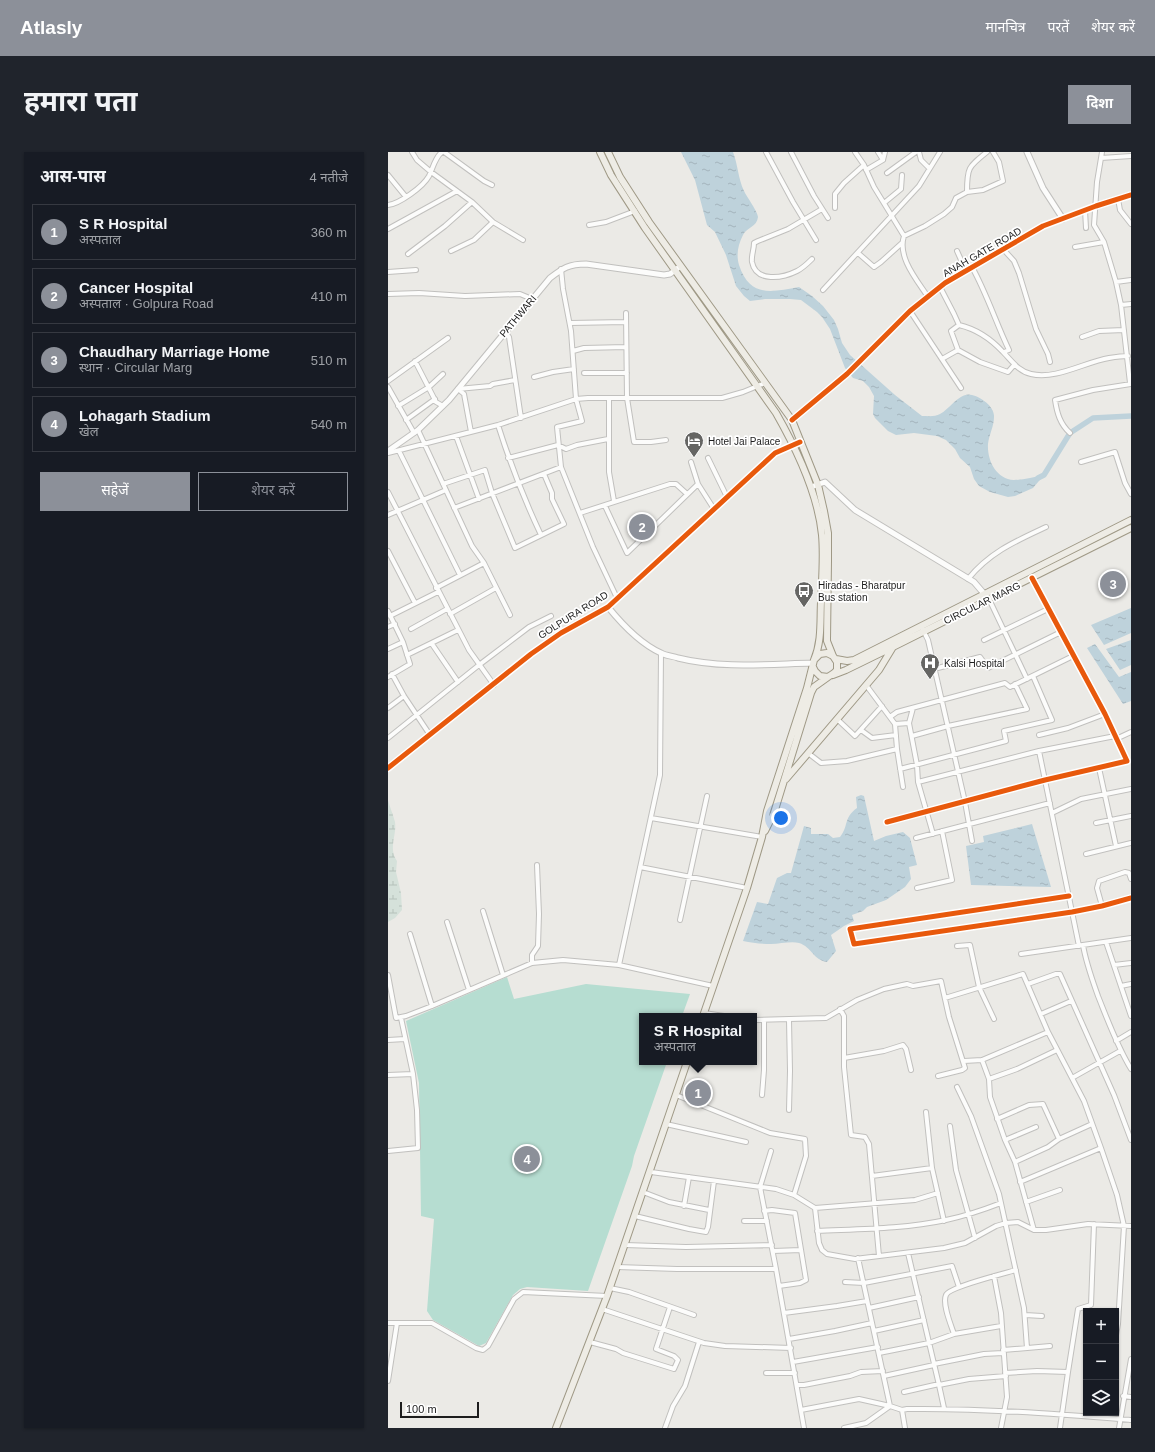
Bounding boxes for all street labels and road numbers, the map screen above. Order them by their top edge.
street label: ANAH GATE ROAD [941,225,1023,279]
street label: PATHWARI [497,293,539,339]
street label: CIRCULAR MARG [942,580,1022,626]
street label: GOLPURA ROAD [536,589,610,641]

